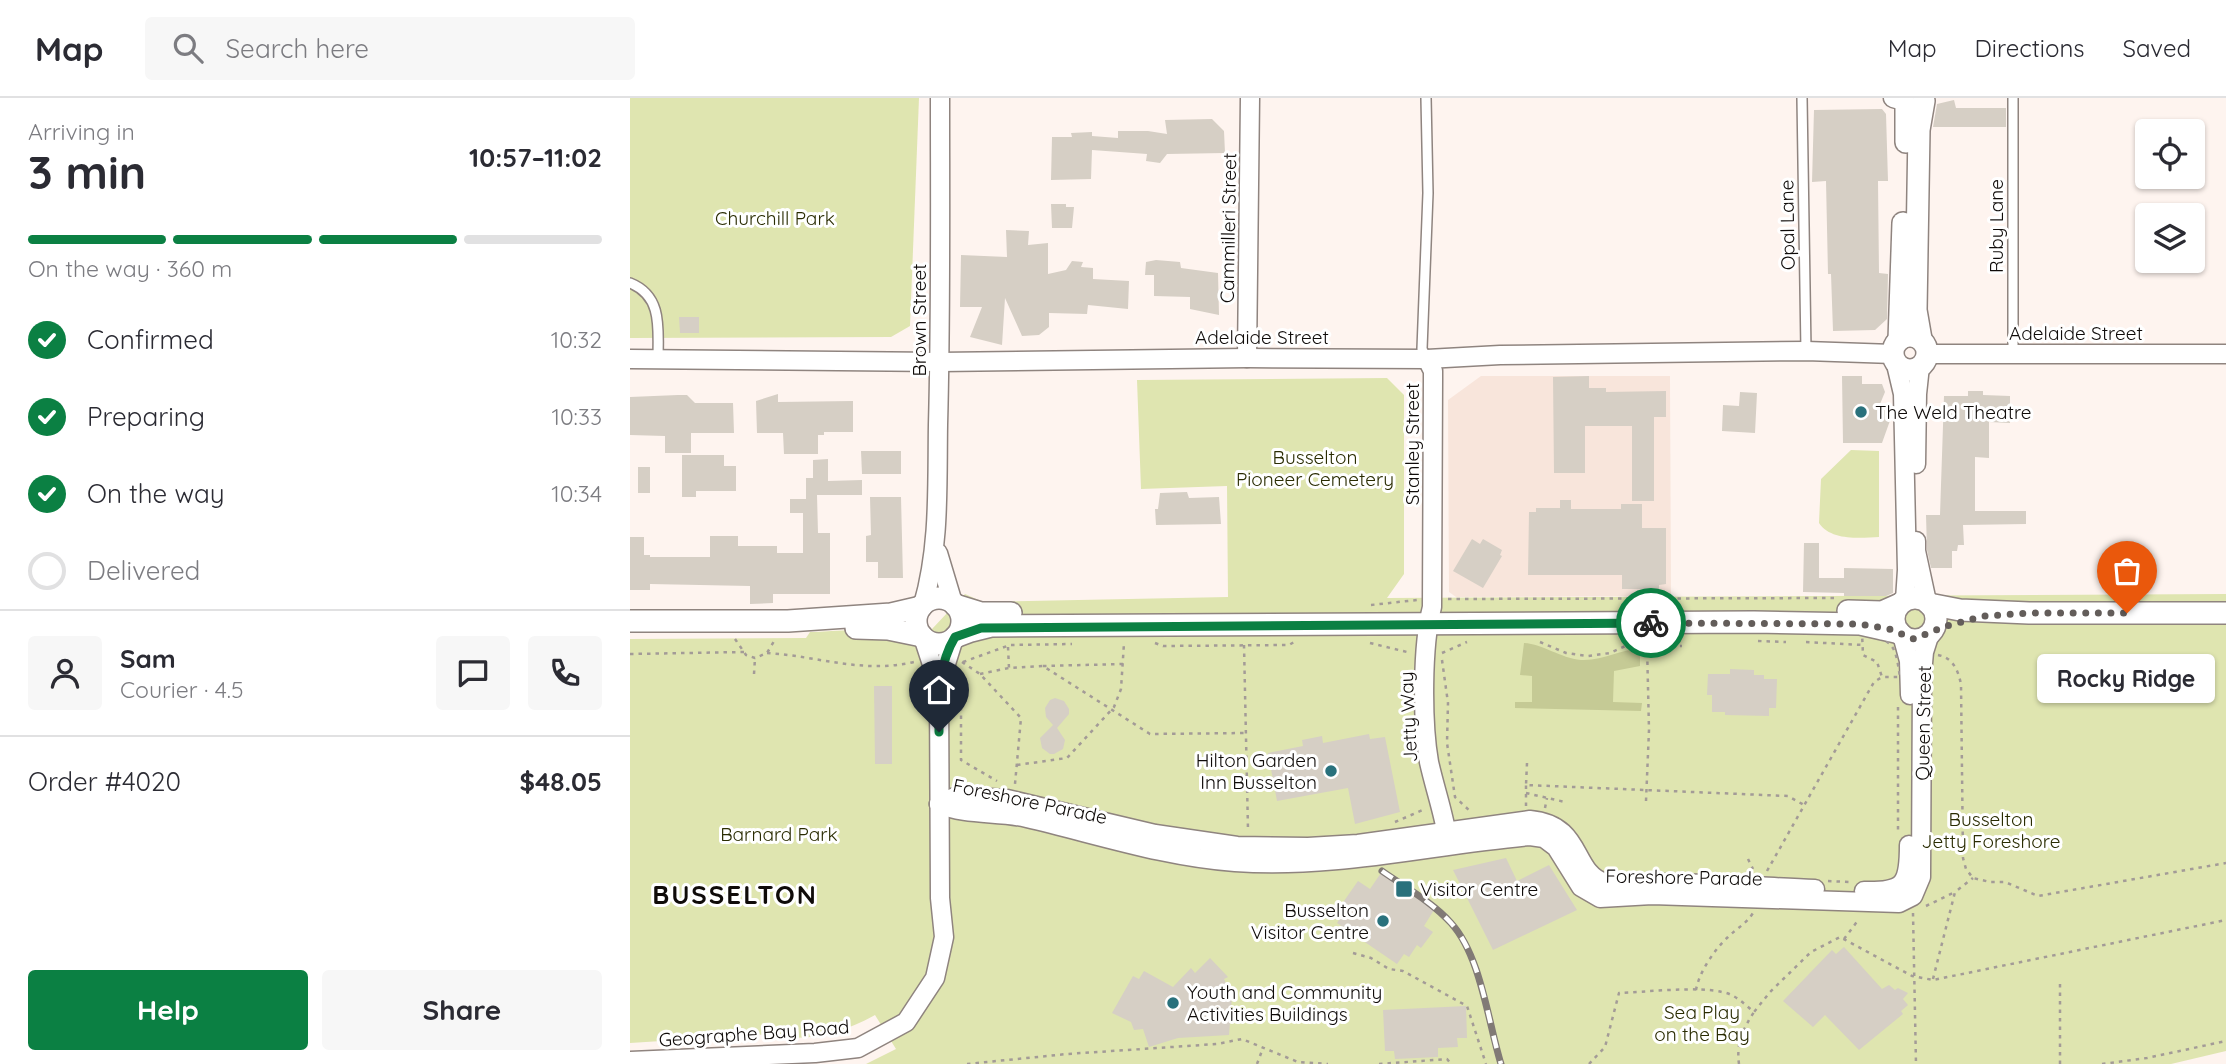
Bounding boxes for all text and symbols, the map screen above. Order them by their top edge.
search box [145,17,635,80]
text: Map [35,28,103,69]
icon: search [169,29,207,67]
text: Search here [225,32,369,65]
text: Map [1888,33,1937,63]
text: Directions [1975,33,2085,63]
text: Saved [2123,33,2191,63]
text: Arriving in [28,117,135,146]
map controls [2135,119,2205,273]
button: locate [2135,119,2205,189]
text: 10:57–11:02 [469,141,602,174]
text: 3 min [28,143,146,201]
street label: Cammilleri Street [1215,153,1241,303]
street label: Ruby Lane [1984,179,2008,273]
street label: Opal Lane [1774,180,1800,270]
button: layers [2135,203,2205,273]
park label: Churchill Park [715,206,835,230]
text: On the way · 360 m [28,254,232,283]
street label: Brown Street [907,263,931,377]
icon: check [28,321,66,359]
street label: Adelaide Street [2009,321,2143,345]
text: Confirmed [87,323,214,356]
text: 10:32 [551,325,602,354]
street label: Adelaide Street [1195,325,1329,349]
street label: Stanley Street [1400,383,1424,505]
icon: check [28,398,66,436]
text: Preparing [87,400,205,433]
place label: The Weld Theatre [1875,400,2032,424]
text: 10:33 [551,402,602,431]
marker: The Weld Theatre [1853,404,1869,420]
park label: Busselton Pioneer Cemetery [1236,445,1394,491]
icon: check [28,475,66,513]
text: On the way [87,477,225,510]
text: 10:34 [551,479,602,508]
pin [2097,541,2157,613]
icon: bag [2108,552,2146,590]
text: Delivered [87,554,200,587]
courier [1616,588,1686,658]
icon: bike [1632,604,1670,642]
button: person [28,636,102,710]
button: chat [436,636,510,710]
button: phone [528,636,602,710]
text: Sam [120,642,176,675]
callout: Rocky Ridge [2038,655,2216,704]
pin [909,660,969,732]
text: Rocky Ridge [2057,664,2195,693]
street label: Queen Street [1910,665,1936,781]
icon: home [920,671,958,709]
street label: Jetty Way [1394,671,1422,763]
text: Courier · 4.5 [120,675,244,704]
place label: Hilton Garden Inn Busselton [1196,748,1317,794]
marker: Hilton Garden Inn Busselton [1323,763,1339,779]
text: Order #4020 [28,765,181,798]
text: $48.05 [520,765,602,798]
street label: Foreshore Parade [951,773,1109,829]
park label: Busselton Jetty Foreshore [1922,807,2060,853]
park label: Barnard Park [720,822,838,846]
street label: Foreshore Parade [1605,864,1763,890]
place label: Visitor Centre [1420,877,1538,901]
district label: BUSSELTON [652,878,818,911]
marker: Visitor Centre [1394,879,1414,899]
place label: Busselton Visitor Centre [1251,898,1369,944]
marker: Busselton Visitor Centre [1375,913,1391,929]
button: Help [28,970,308,1050]
button: Share [322,970,602,1050]
place label: Youth and Community Activities Buildings [1187,980,1382,1026]
marker: Youth and Community Activities Buildings [1165,995,1181,1011]
park label: Sea Play on the Bay [1654,1000,1750,1046]
street label: Geographe Bay Road [658,1014,850,1052]

